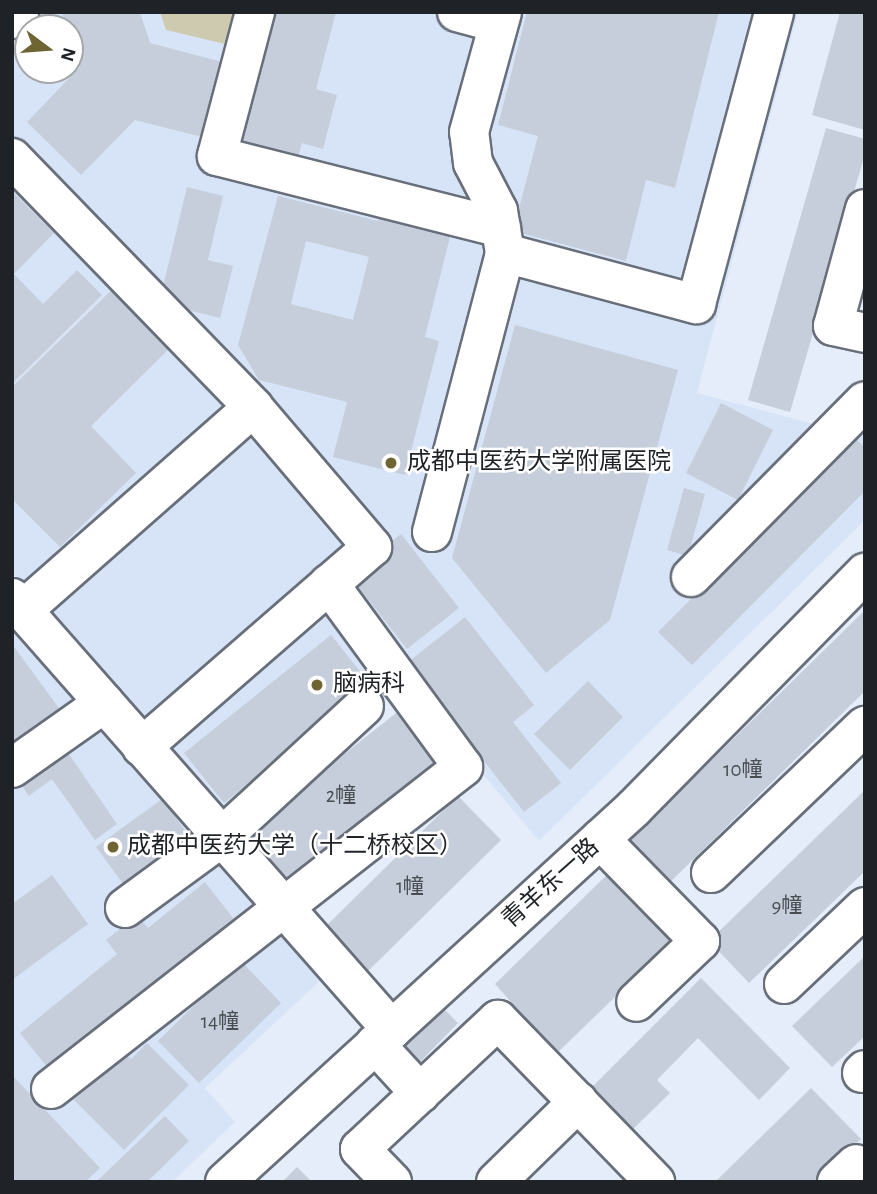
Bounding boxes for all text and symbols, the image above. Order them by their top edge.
north arrow [14,14,84,84]
text: N [57,45,79,63]
place label: 成都中医药大学附属医院 [407,449,671,477]
marker: 成都中医药大学附属医院 [381,453,401,473]
place label: 脑病科 [333,671,405,699]
marker: 脑病科 [307,675,327,695]
house number: 10幢 [723,757,763,783]
house number: 2幢 [326,783,356,809]
place label: 成都中医药大学（十二桥校区） [127,833,463,861]
street label: 青羊东一路 [497,833,605,935]
marker: 成都中医药大学（十二桥校区） [105,839,121,855]
house number: 1幢 [396,874,424,900]
house number: 9幢 [772,893,802,919]
house number: 14幢 [201,1009,239,1035]

